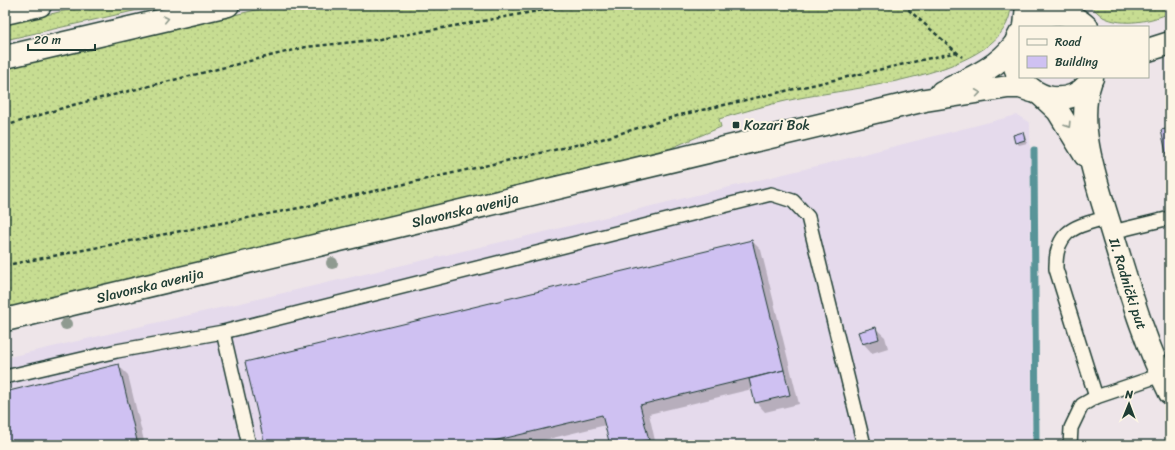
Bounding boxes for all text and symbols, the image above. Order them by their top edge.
one-way arrow [163,16,169,24]
scale bar [28,26,95,52]
legend [1019,26,1149,78]
text: 20 m [34,29,61,51]
text: Road [1055,31,1082,53]
text: Building [1055,51,1098,73]
one-way arrow [975,89,981,98]
place label: Kozari Bok [744,113,810,138]
marker: Kozari Bok [731,120,741,130]
one-way arrow [1063,121,1071,128]
street label: Slavonska avenija [409,186,521,235]
street label: II. Radnički put [1101,234,1154,333]
street label: Slavonska avenija [94,261,206,311]
north arrow [1109,384,1149,424]
text: N [1124,385,1134,404]

